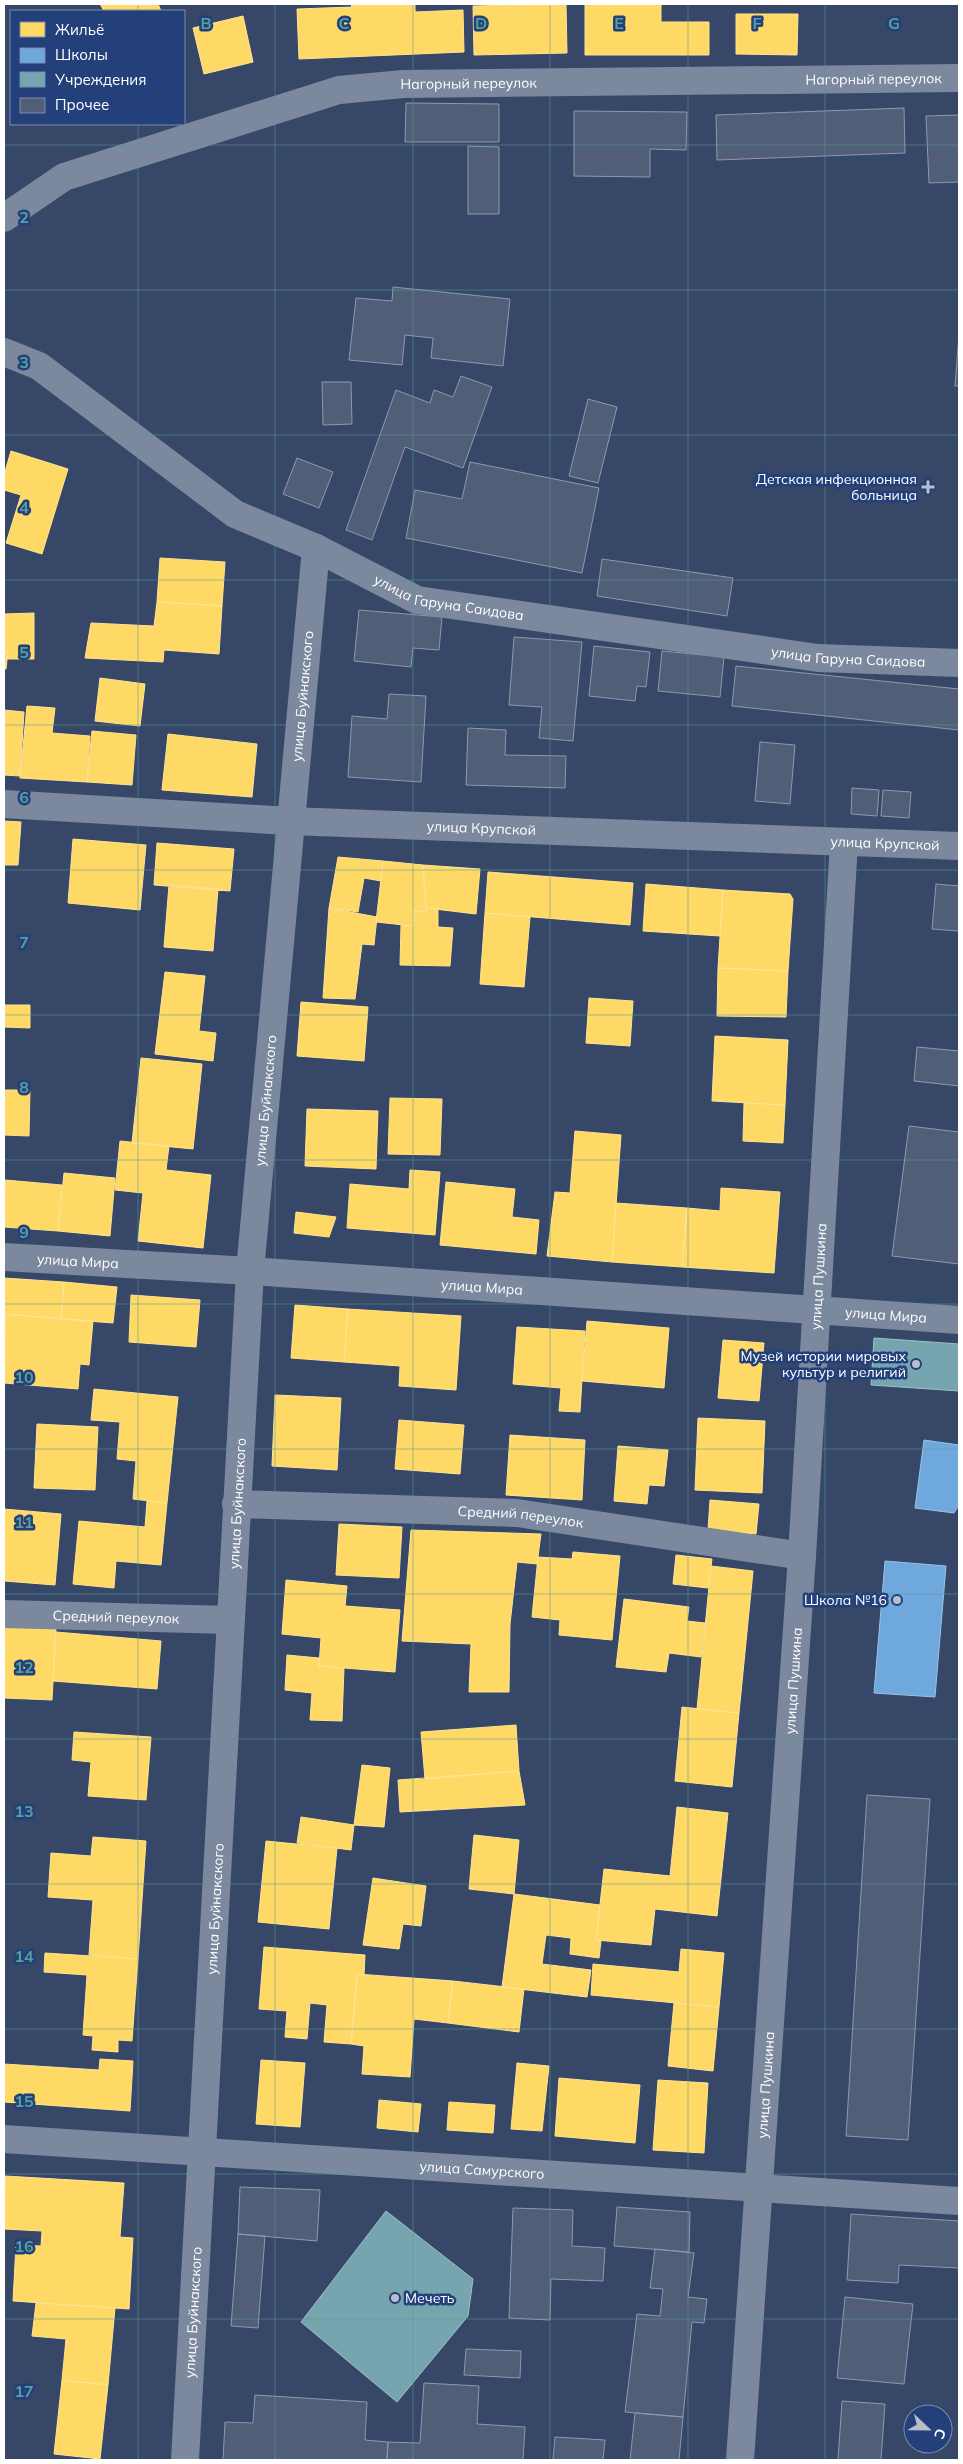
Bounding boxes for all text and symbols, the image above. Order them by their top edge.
legend [10,10,185,125]
text: B [200,13,212,33]
text: C [339,13,350,33]
text: D [475,13,487,33]
text: E [614,13,624,33]
text: F [752,13,762,33]
text: G [888,13,900,33]
text: Жильё [55,20,104,39]
text: Школы [55,45,108,64]
street label: Нагорный переулок [805,69,942,89]
text: Учреждения [54,70,147,89]
street label: Нагорный переулок [400,74,537,93]
text: Прочее [55,95,109,114]
text: 2 [19,207,29,227]
text: 3 [19,352,29,372]
place label: Детская инфекционная больница [756,470,917,504]
marker: Детская инфекционная больница [921,480,935,494]
text: 4 [19,497,29,517]
street label: улица Гаруна Саидова [371,570,525,624]
street label: улица Буйнакского [288,630,317,762]
text: 5 [19,642,29,662]
street label: улица Гаруна Саидова [770,642,926,671]
text: 6 [19,787,29,807]
street label: улица Крупской [426,817,536,839]
street label: улица Крупской [830,832,940,854]
text: 7 [19,932,29,952]
street label: улица Буйнакского [251,1034,281,1167]
text: 8 [19,1077,29,1097]
text: 9 [19,1222,29,1242]
street label: улица Пушкина [806,1223,831,1331]
street label: улица Мира [36,1250,119,1273]
street label: улица Мира [441,1275,524,1299]
street label: улица Мира [845,1303,928,1327]
place label: Музей истории мировых культур и религий [741,1347,906,1381]
marker: Музей истории мировых культур и религий [910,1358,922,1370]
text: 10 [14,1367,34,1387]
street label: улица Буйнакского [225,1437,250,1570]
street label: Средний переулок [457,1502,585,1532]
text: 11 [14,1512,34,1532]
place label: Школа №16 [804,1591,887,1609]
marker: Школа №16 [891,1594,903,1606]
street label: Средний переулок [52,1606,180,1628]
street label: улица Пушкина [781,1627,806,1735]
text: 12 [14,1657,34,1677]
text: 13 [14,1801,34,1821]
street label: улица Буйнакского [203,1843,228,1975]
text: 14 [14,1946,34,1966]
street label: улица Пушкина [753,2031,778,2139]
text: 15 [14,2091,34,2111]
street label: улица Самурского [419,2157,545,2183]
text: 16 [14,2236,34,2256]
street label: улица Буйнакского [181,2246,206,2378]
place label: Мечеть [405,2289,455,2307]
marker: Мечеть [389,2292,401,2304]
text: 17 [14,2381,34,2401]
north arrow [903,2404,953,2454]
text: С [930,2426,950,2442]

